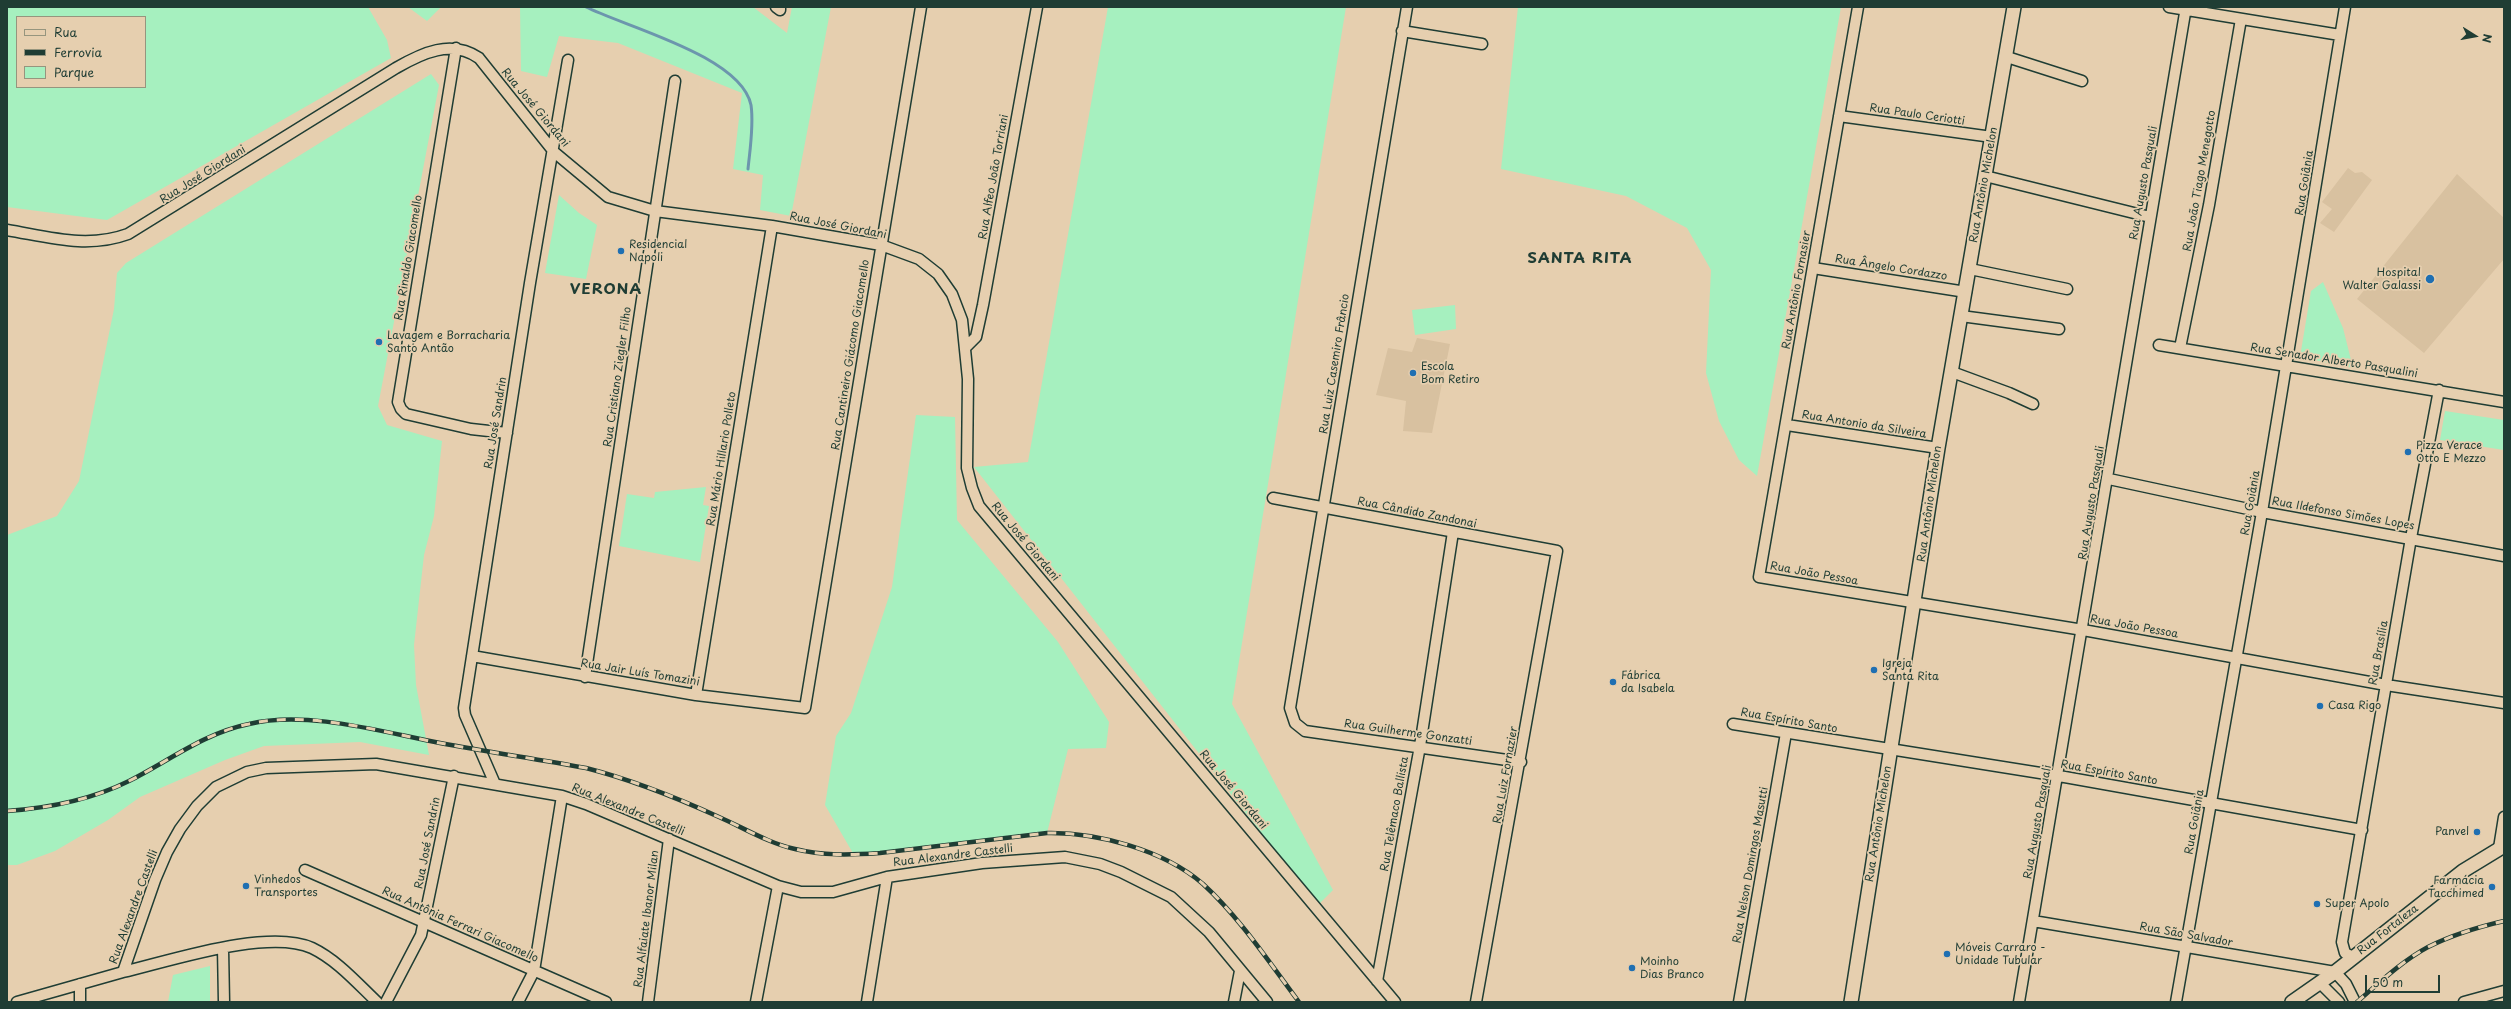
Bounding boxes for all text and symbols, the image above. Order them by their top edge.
legend [16,16,146,88]
north arrow [2455,16,2495,56]
text: Rua [54,23,77,41]
text: N [2478,32,2496,44]
text: Ferrovia [54,43,102,61]
text: Parque [54,63,94,81]
street label: Rua José Giordani [498,66,572,150]
street label: Rua Paulo Ceriotti [1868,102,1966,128]
street label: Rua João Tiago Menegotto [2181,109,2219,253]
street label: Rua Alfeo João Torriani [976,113,1012,241]
street label: Rua Augusto Pasquali [2127,125,2161,241]
street label: Rua Antônio Michelon [1967,126,2001,244]
street label: Rua José Giordani [158,143,248,207]
street label: Rua Goiânia [2293,149,2317,217]
street label: Rua Rinaldo Giacomello [393,194,425,322]
street label: Rua José Giordani [788,210,888,242]
street label: Rua Antônio Fornasier [1780,230,1814,350]
place label: Residencial Napoli [629,238,687,264]
marker: Residencial Napoli [616,246,626,256]
district label: SANTA RITA [1528,250,1632,268]
street label: Rua Ângelo Cordazzo [1834,253,1948,283]
street label: Rua Cantineiro Giácomo Giacomello [829,259,873,451]
place label: Hospital Walter Galassi [2343,266,2421,292]
marker: Hospital Walter Galassi [2424,273,2436,285]
district label: VERONA [570,281,642,299]
street label: Rua Luiz Casemiro Frâncio [1317,293,1353,435]
street label: Rua Cristiano Ziegler Filho [602,306,634,448]
place label: Lavagem e Borracharia Santo Antão [387,329,510,355]
marker: Lavagem e Borracharia Santo Antão [374,337,384,347]
street label: Rua Senador Alberto Pasqualini [2249,341,2419,381]
place label: Escola Bom Retiro [1421,360,1480,386]
marker: Escola Bom Retiro [1408,368,1418,378]
street label: Rua José Sandrin [482,376,510,470]
street label: Rua Mário Hillario Polleto [705,391,739,527]
street label: Rua Antonio da Silveira [1801,409,1927,441]
place label: Pizza Verace Otto E Mezzo [2416,439,2486,465]
street label: Rua Antônio Michelon [1915,445,1945,563]
street label: Rua Augusto Pasquali [2076,445,2108,561]
marker: Pizza Verace Otto E Mezzo [2403,447,2413,457]
street label: Rua Goiânia [2239,469,2263,537]
street label: Rua Cândido Zandonai [1356,495,1478,531]
street label: Rua Ildefonso Simões Lopes [2271,495,2415,533]
street label: Rua José Giordani [988,500,1062,584]
street label: Rua João Pessoa [1769,560,1859,588]
street label: Rua João Pessoa [2089,613,2179,641]
street label: Rua Brasília [2367,620,2391,686]
street label: Rua Jair Luís Tomazini [579,657,701,689]
place label: Igreja Santa Rita [1882,657,1939,683]
marker: Igreja Santa Rita [1869,665,1879,675]
place label: Fábrica da Isabela [1621,669,1675,695]
marker: Fábrica da Isabela [1608,677,1618,687]
place label: Casa Rigo [2328,699,2381,713]
marker: Casa Rigo [2315,701,2325,711]
street label: Rua Espírito Santo [1739,706,1839,736]
street label: Rua Guilherme Gonzatti [1343,717,1473,749]
street label: Rua Luiz Fornazier [1491,725,1521,825]
street label: Rua José Giordani [1196,748,1270,832]
street label: Rua Telêmaco Ballista [1378,755,1412,873]
street label: Rua Espírito Santo [2059,758,2159,788]
street label: Rua Augusto Pasquali [2021,764,2055,880]
street label: Rua Antônio Michelon [1863,765,1895,883]
street label: Rua Alexandre Castelli [570,781,686,839]
street label: Rua Nelson Domingos Masutti [1731,786,1771,944]
street label: Rua Goiânia [2183,788,2207,856]
street label: Rua José Sandrin [413,796,443,890]
place label: Panvel [2435,825,2469,839]
marker: Panvel [2472,827,2482,837]
street label: Rua Alexandre Castelli [892,842,1014,870]
street label: Rua Alexandre Castelli [107,848,161,966]
street label: Rua Alfaiate Ibanor Milan [632,850,662,988]
place label: Vinhedos Transportes [254,873,318,899]
place label: Farmácia Tacchimed [2428,874,2484,900]
marker: Vinhedos Transportes [241,881,251,891]
marker: Farmácia Tacchimed [2487,882,2497,892]
street label: Rua Antônia Ferrari Giacomello [380,884,540,966]
place label: Super Apolo [2325,897,2389,911]
marker: Super Apolo [2312,899,2322,909]
street label: Rua Fortaleza [2355,902,2421,958]
street label: Rua São Salvador [2138,920,2234,950]
place label: Móveis Carraro - Unidade Tubular [1955,941,2045,967]
marker: Móveis Carraro - Unidade Tubular [1942,949,1952,959]
place label: Moinho Dias Branco [1640,955,1704,981]
marker: Moinho Dias Branco [1627,963,1637,973]
scale bar [2367,967,2442,993]
text: 50 m [2372,973,2403,991]

